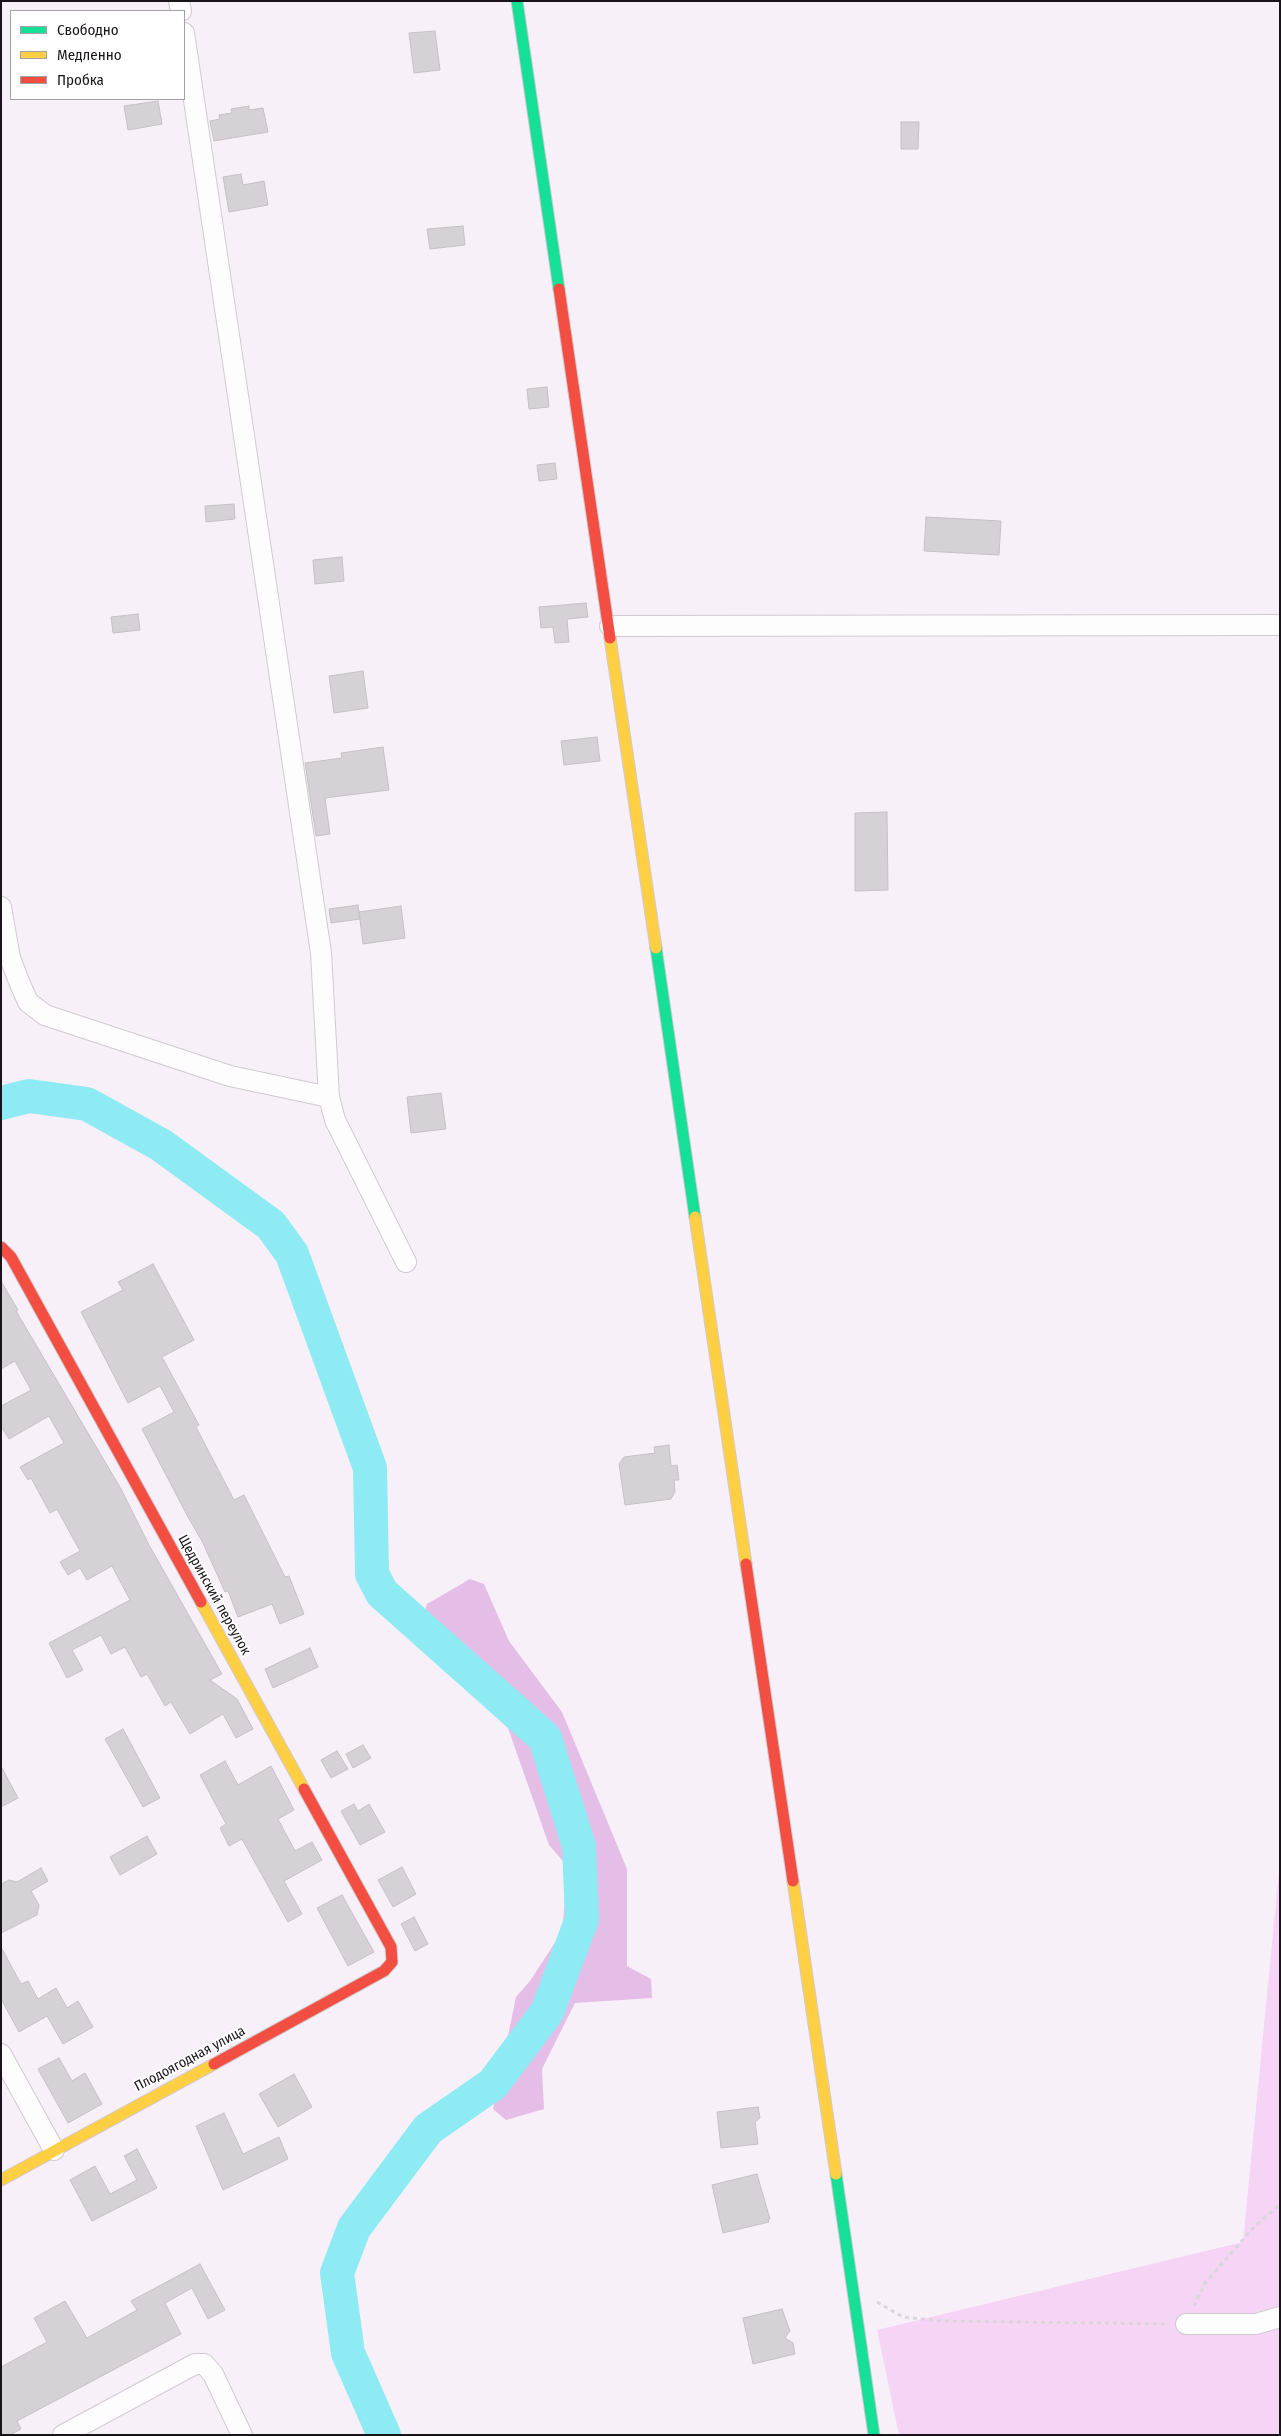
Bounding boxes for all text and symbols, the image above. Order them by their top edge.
legend [10,10,185,100]
text: Свободно [57,21,119,39]
text: Медленно [57,46,122,64]
text: Пробка [57,71,104,89]
street label: Щедринский переулок [174,1532,254,1658]
street label: Плодоягодная улица [132,2023,248,2095]

